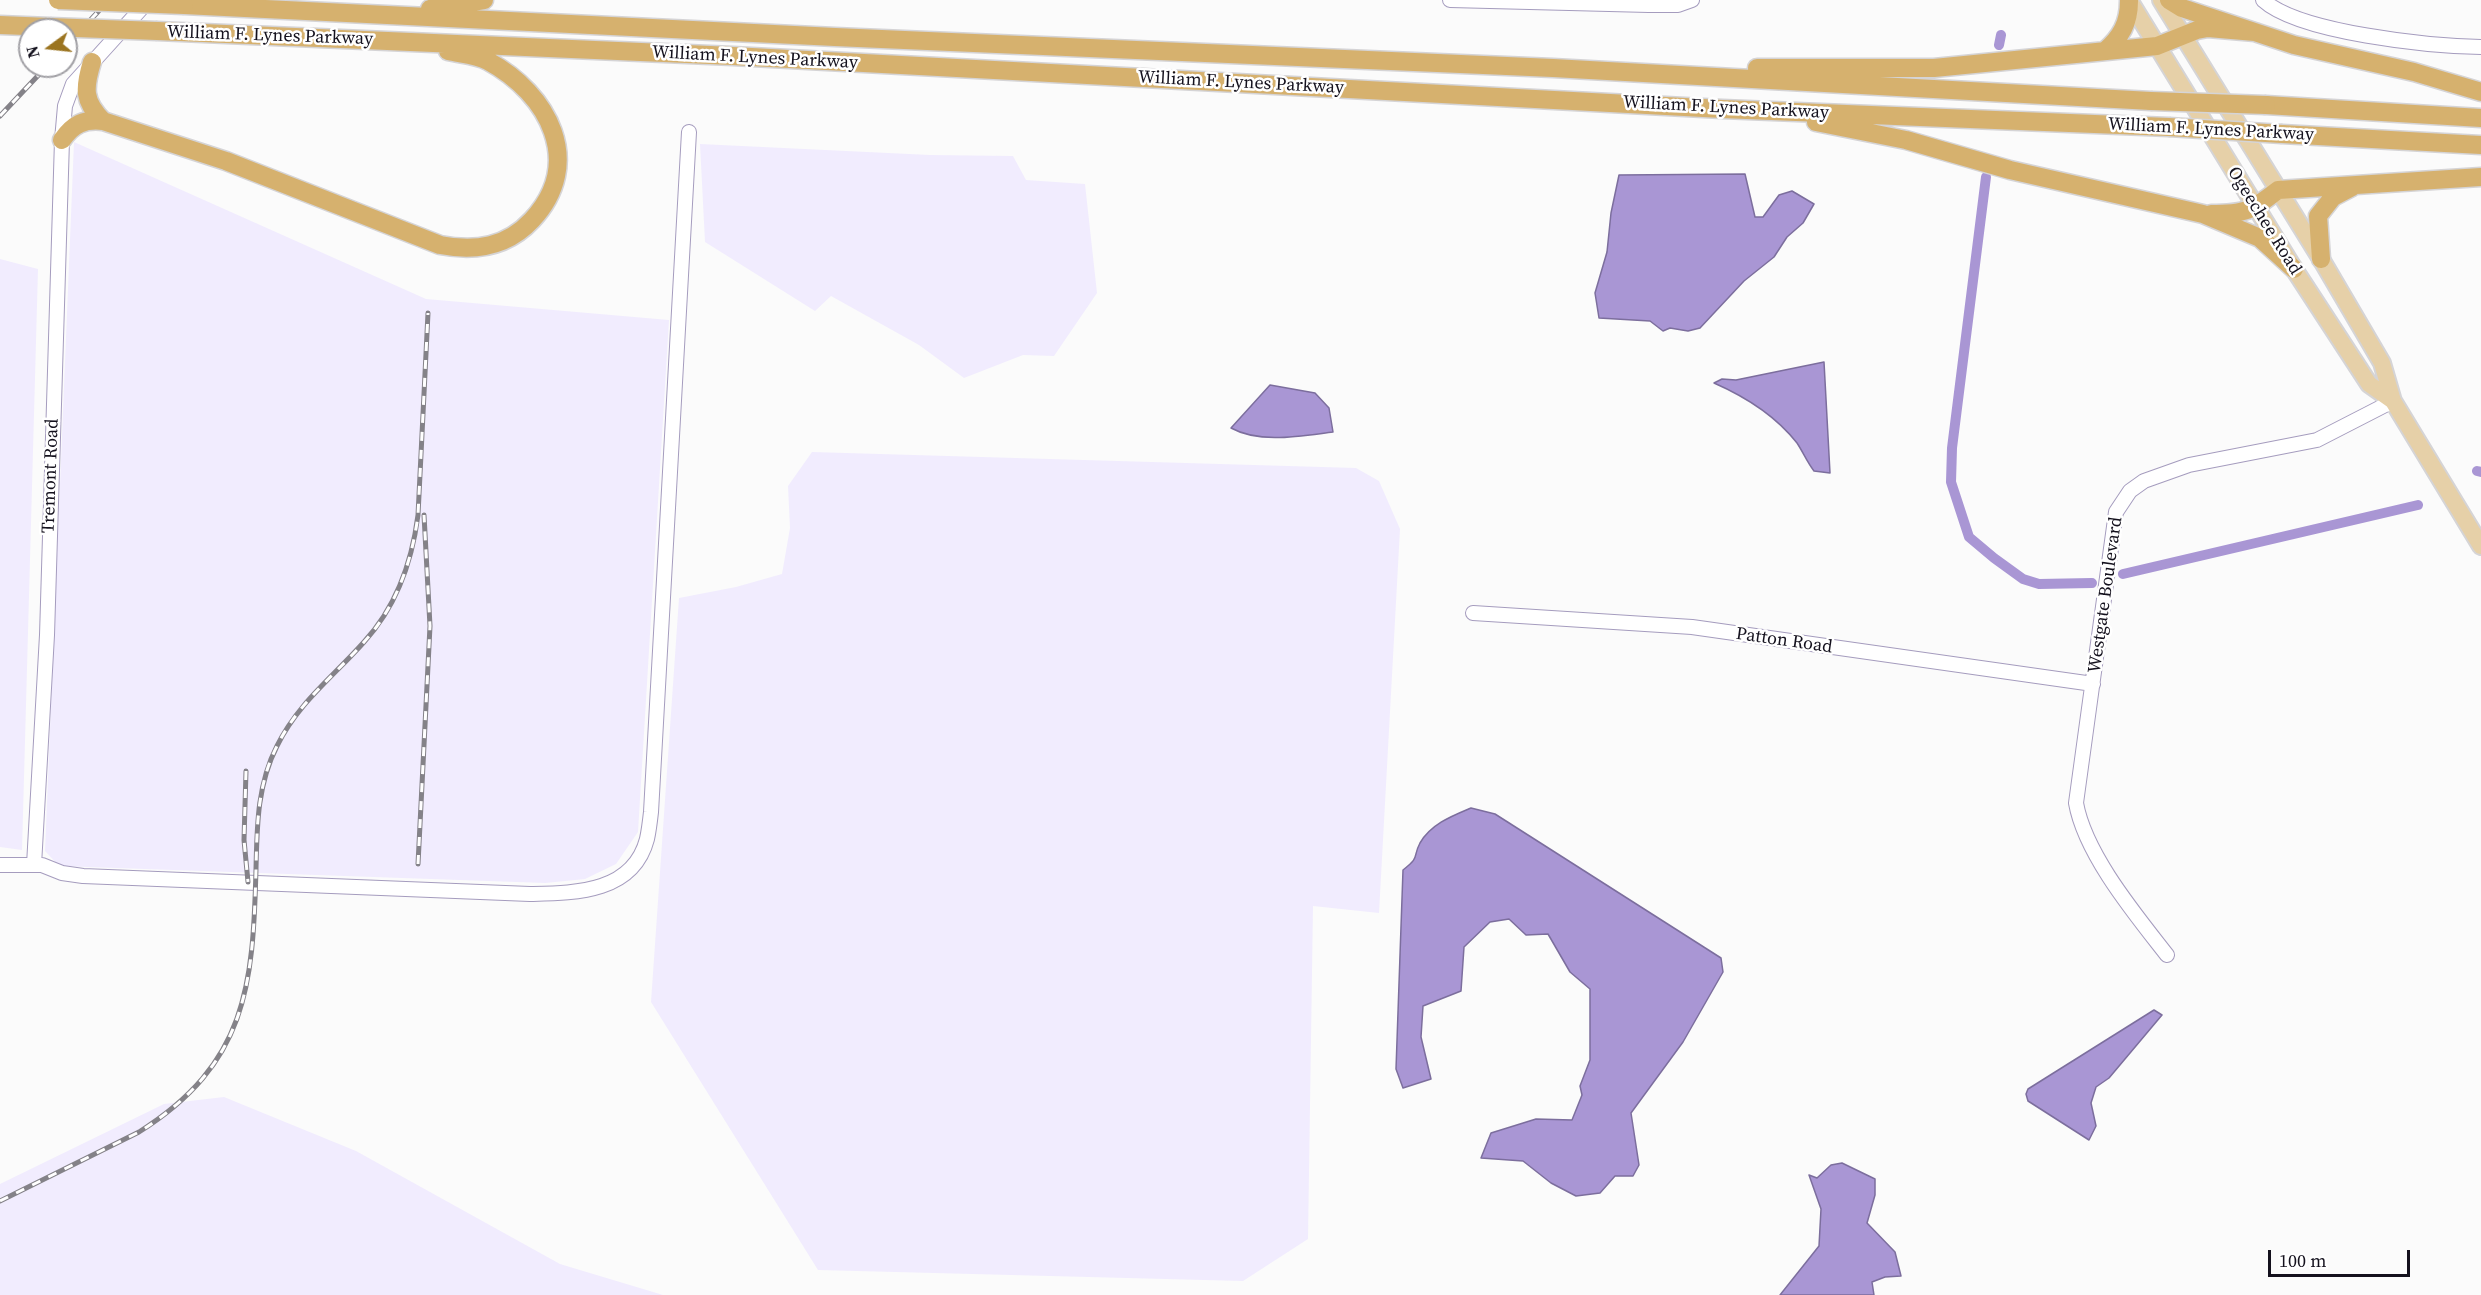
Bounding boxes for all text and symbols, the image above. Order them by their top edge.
north arrow [18,18,78,78]
street label: William F. Lynes Parkway [167,22,373,50]
street label: William F. Lynes Parkway [651,42,859,74]
text: N [20,44,45,61]
street label: William F. Lynes Parkway [1137,67,1345,99]
street label: William F. Lynes Parkway [1622,92,1830,124]
street label: William F. Lynes Parkway [2107,114,2315,146]
street label: Ogeechee Road [2222,163,2306,279]
street label: Tremont Road [38,418,64,534]
street label: Westgate Boulevard [2084,515,2128,675]
street label: Patton Road [1734,624,1834,658]
scale bar [2271,1238,2414,1276]
text: 100 m [2279,1248,2326,1273]

